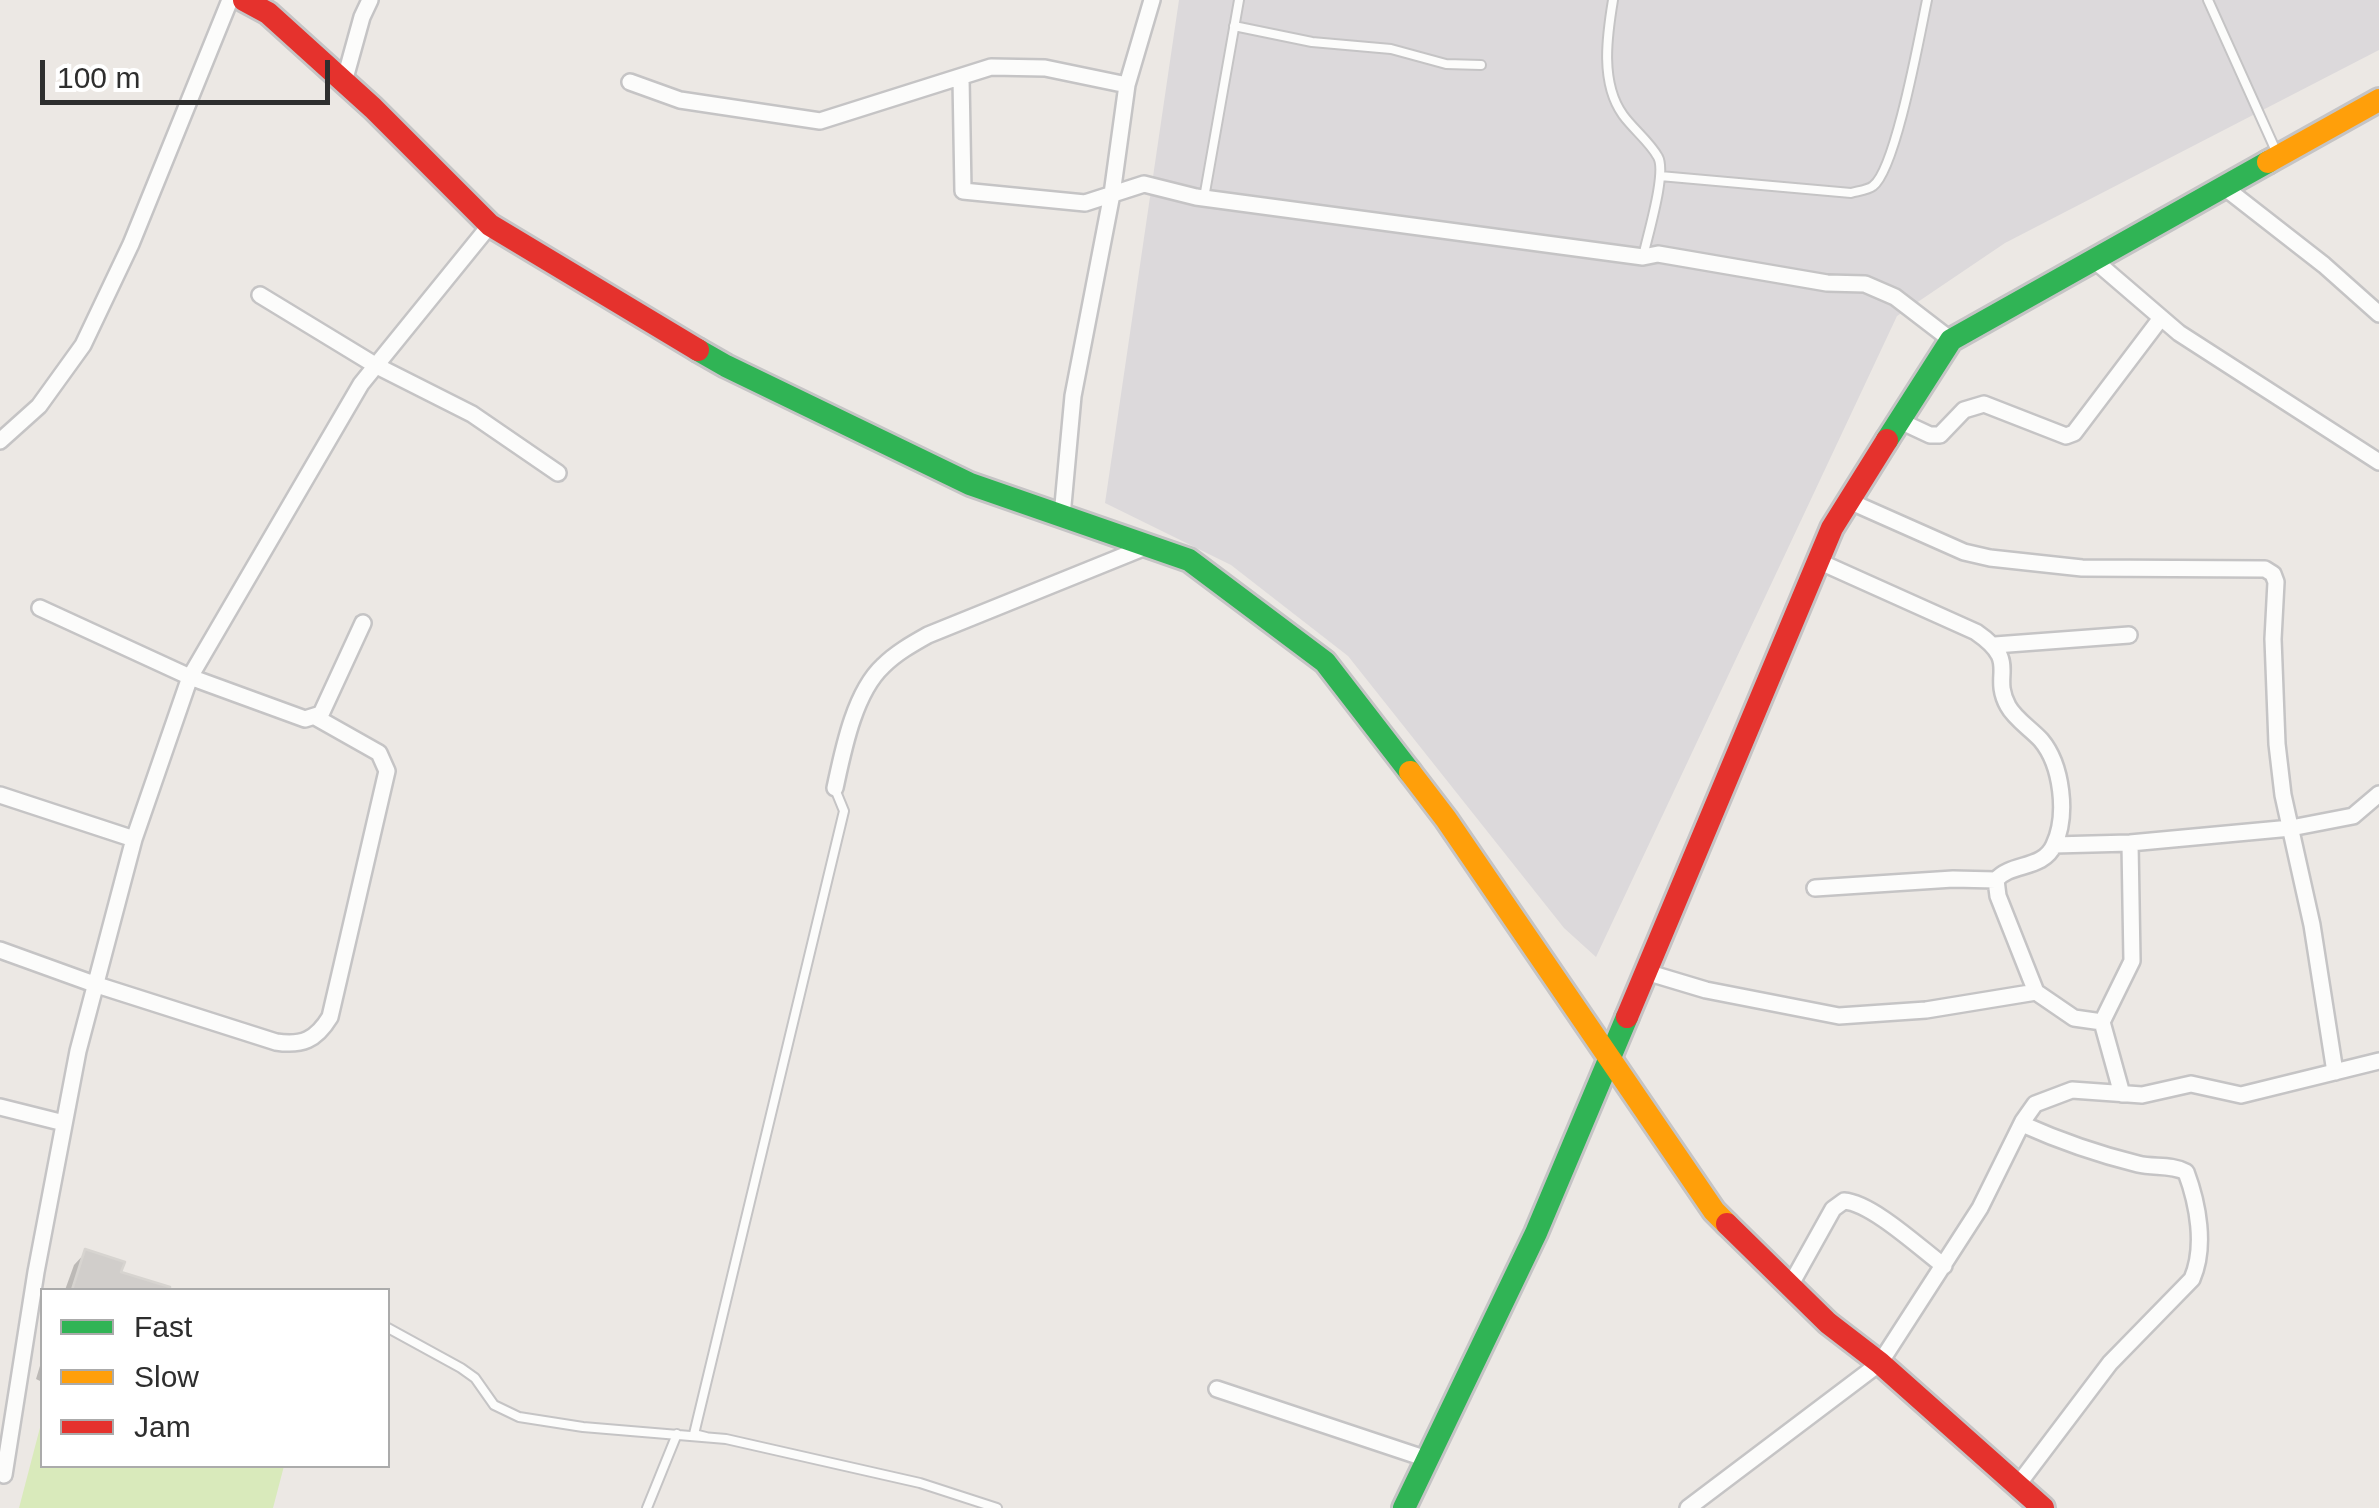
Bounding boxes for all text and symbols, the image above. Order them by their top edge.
scale bar [45,40,335,102]
text: 100 m [57,61,140,94]
legend [40,1288,390,1468]
text: Fast [134,1310,192,1343]
text: Slow [134,1360,199,1393]
text: Jam [134,1410,191,1443]

